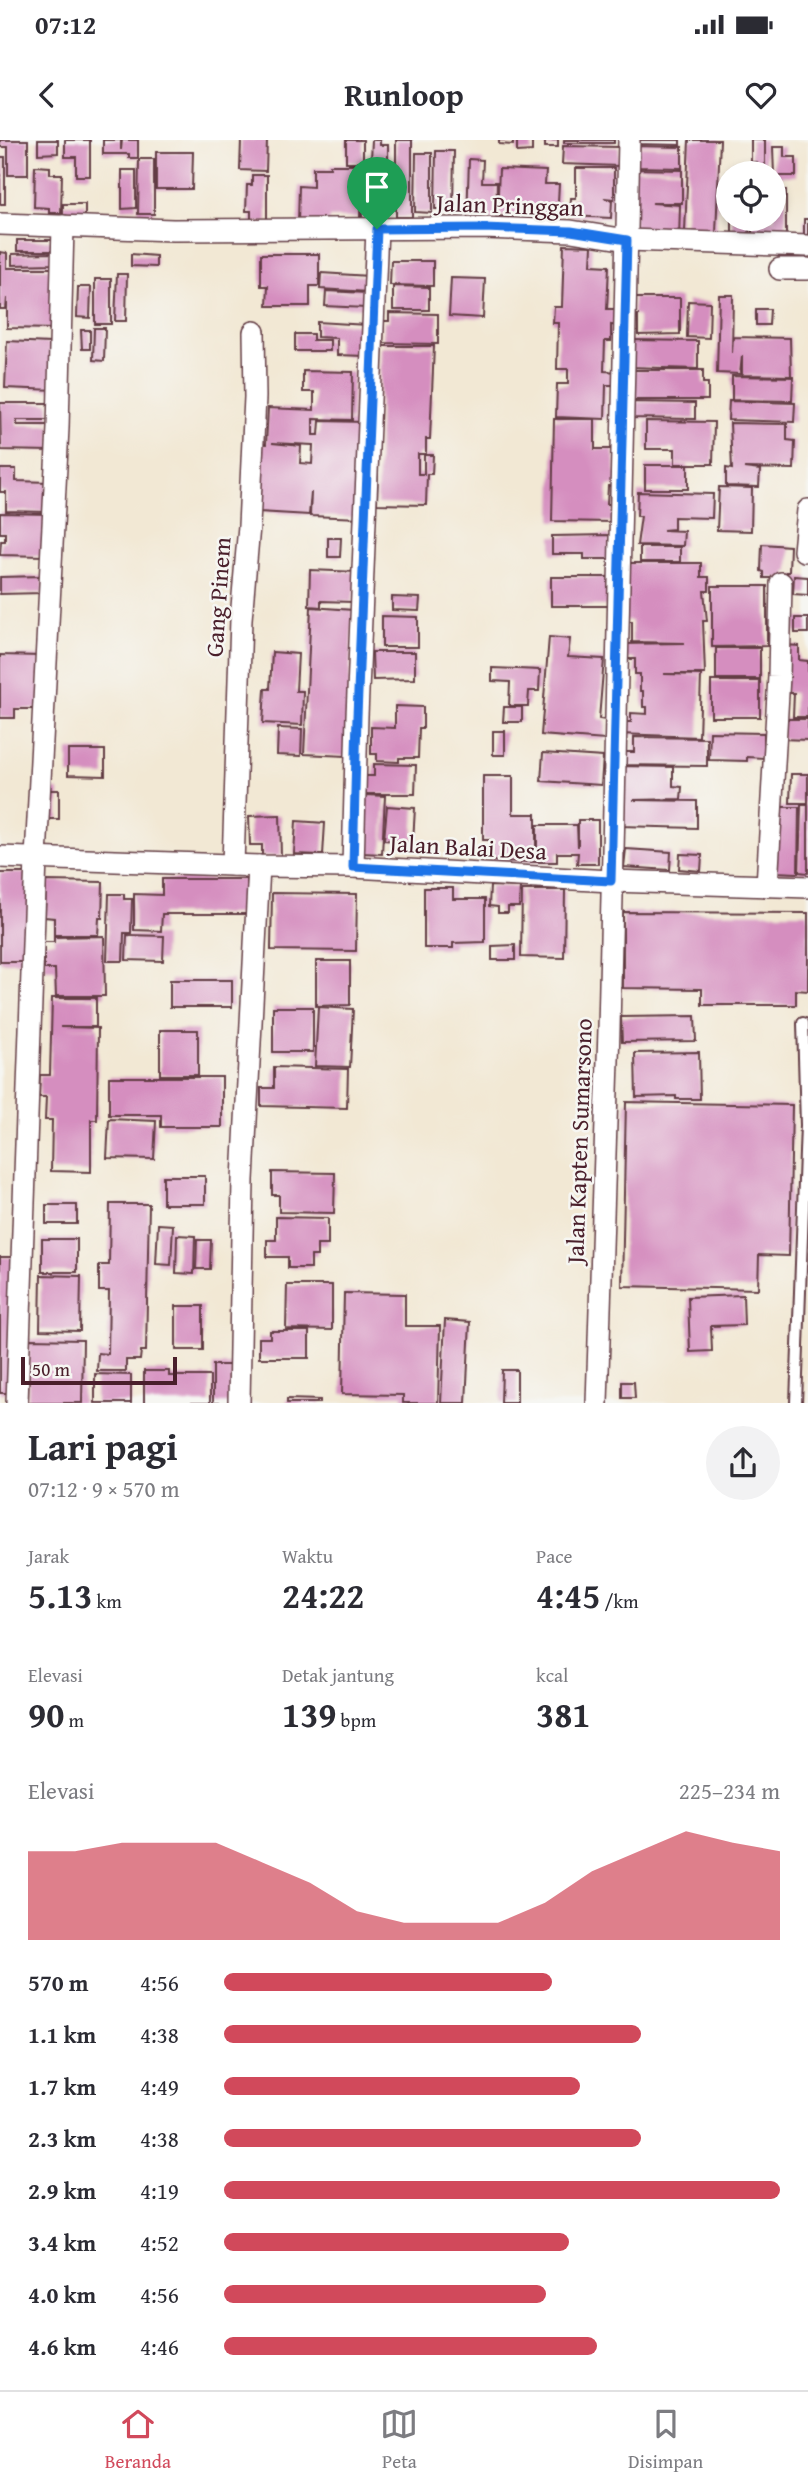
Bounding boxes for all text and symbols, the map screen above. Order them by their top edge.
text: 07:12 [35,5,96,44]
text: Runloop [344,71,464,118]
icon: back [28,76,66,114]
icon: heart [742,76,780,114]
pin [347,157,407,229]
map controls [716,161,786,231]
button: locate [716,161,786,231]
icon: arrive [358,168,396,206]
street label: Jalan Pringgan [433,185,585,225]
street label: Gang Pinem [196,535,240,658]
street label: Jalan Balai Desa [385,825,548,869]
street label: Jalan Kapten Sumarsono [557,1018,601,1267]
scale bar [21,1354,177,1386]
text: 50 m [32,1355,70,1383]
text: Lari pagi [28,1418,178,1474]
button: share [706,1426,780,1500]
text: 07:12 · 9 × 570 m [28,1472,180,1505]
text: Jarak [28,1542,69,1570]
text: Waktu [282,1542,333,1570]
text: Pace [536,1542,573,1570]
text: 5.13 [28,1570,92,1621]
text: 24:22 [282,1570,364,1621]
text: 4:45 [536,1570,600,1621]
text: km [92,1587,122,1615]
text: /km [600,1587,639,1615]
text: Elevasi [28,1661,83,1689]
text: Detak jantung [282,1661,394,1689]
text: kcal [536,1661,568,1689]
text: 90 [28,1689,64,1740]
text: 139 [282,1689,336,1740]
text: 381 [536,1689,590,1740]
text: m [64,1706,84,1734]
text: bpm [336,1706,376,1734]
text: Elevasi [28,1774,94,1807]
text: 225–234 m [679,1774,780,1807]
text: 570 m [28,1966,89,1999]
text: 4:56 [140,1966,179,1999]
text: 1.1 km [28,2018,96,2051]
text: 4:38 [140,2018,179,2051]
text: 1.7 km [28,2070,96,2103]
text: 4:49 [140,2070,179,2103]
text: 2.3 km [28,2122,96,2155]
text: 4:38 [140,2122,179,2155]
text: 2.9 km [28,2174,96,2207]
text: 4:19 [140,2174,179,2207]
text: 3.4 km [28,2226,96,2259]
text: 4:52 [140,2226,179,2259]
text: 4.0 km [28,2278,96,2311]
text: 4:56 [140,2278,179,2311]
text: 4.6 km [28,2330,96,2363]
text: 4:46 [140,2330,179,2363]
tab: Beranda [105,2405,171,2475]
tab: Peta [380,2405,418,2475]
tab: Disimpan [628,2405,703,2475]

